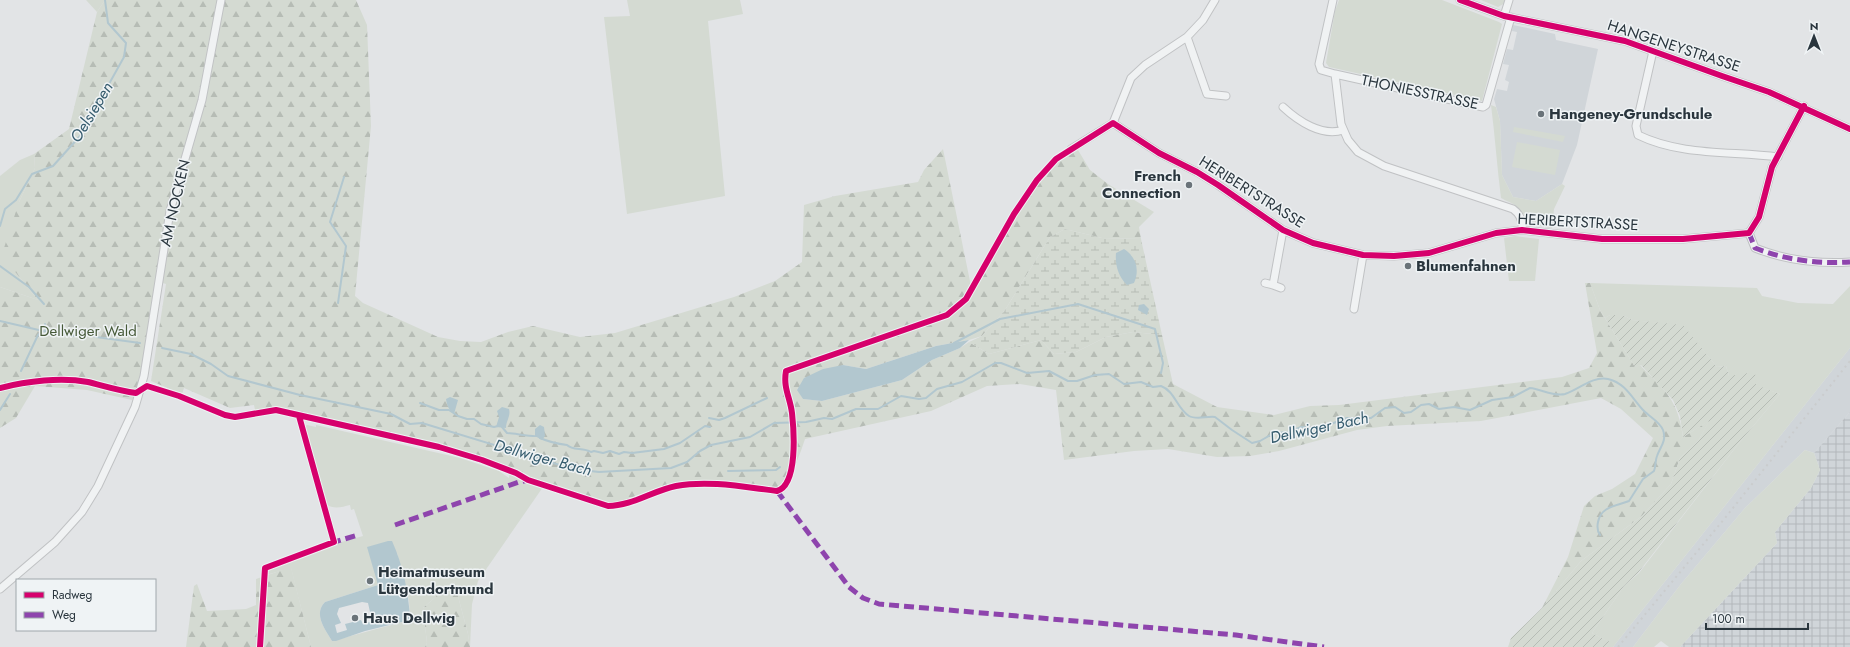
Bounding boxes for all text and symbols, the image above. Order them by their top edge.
street label: HANGENEYSTRASSE [1605,14,1743,78]
north arrow [1794,16,1834,56]
text: N [1810,18,1818,34]
street label: THONIESSTRASSE [1359,69,1481,115]
water label: Oelsiepen [64,78,119,147]
place label: Hangeney-Grundschule [1549,103,1713,125]
marker: Hangeney-Grundschule [1536,109,1546,119]
street label: HERIBERTSTRASSE [1195,151,1309,233]
street label: AM NOCKEN [154,157,196,249]
place label: French Connection [1102,165,1181,204]
marker: French Connection [1184,180,1194,190]
street label: HERIBERTSTRASSE [1517,208,1639,236]
place label: Blumenfahnen [1416,255,1516,277]
marker: Blumenfahnen [1403,261,1413,271]
park label: Dellwiger Wald [39,320,137,342]
water label: Dellwiger Bach [1268,406,1371,449]
water label: Dellwiger Bach [491,433,594,482]
place label: Heimatmuseum Lütgendortmund [378,561,494,600]
marker: Heimatmuseum Lütgendortmund [365,576,375,586]
legend [16,579,156,631]
text: Radweg [52,586,92,604]
scale bar [1706,605,1808,631]
text: Weg [52,606,76,624]
place label: Haus Dellwig [363,607,455,629]
text: 100 m [1712,610,1745,628]
marker: Haus Dellwig [350,613,360,623]

